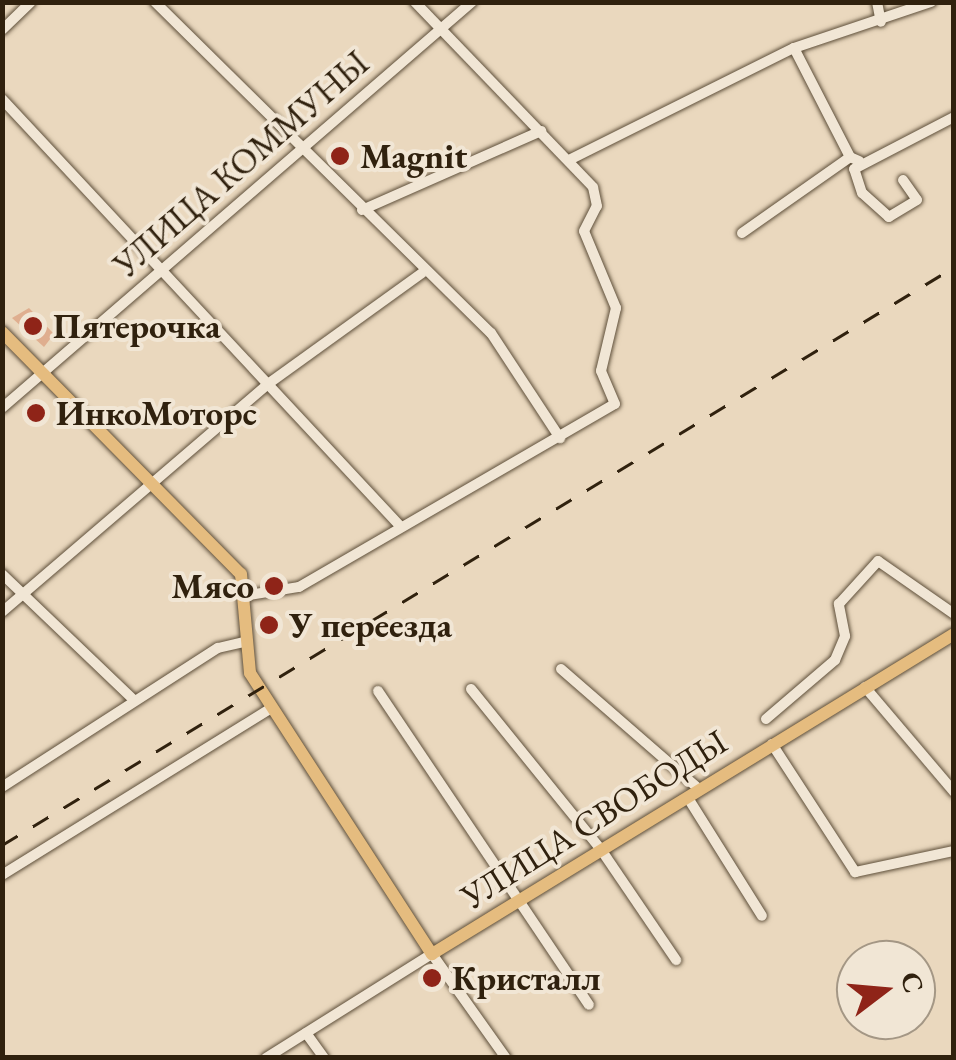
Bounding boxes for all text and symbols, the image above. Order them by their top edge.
street label: УЛИЦА КОММУНЫ [105,42,377,286]
place label: Magnit [360,135,467,177]
marker: Magnit [329,145,351,167]
place label: Пятерочка [53,305,221,347]
marker: Пятерочка [22,315,44,337]
place label: ИнкоМоторс [56,392,257,434]
marker: ИнкоМоторс [25,402,47,424]
place label: Мясо [171,565,254,607]
marker: Мясо [263,575,285,597]
place label: У переезда [289,604,452,646]
marker: У переезда [258,614,280,636]
street label: УЛИЦА СВОБОДЫ [453,720,735,918]
north arrow [836,940,936,1040]
place label: Кристалл [452,957,601,999]
marker: Кристалл [421,967,443,989]
text: С [893,968,933,997]

